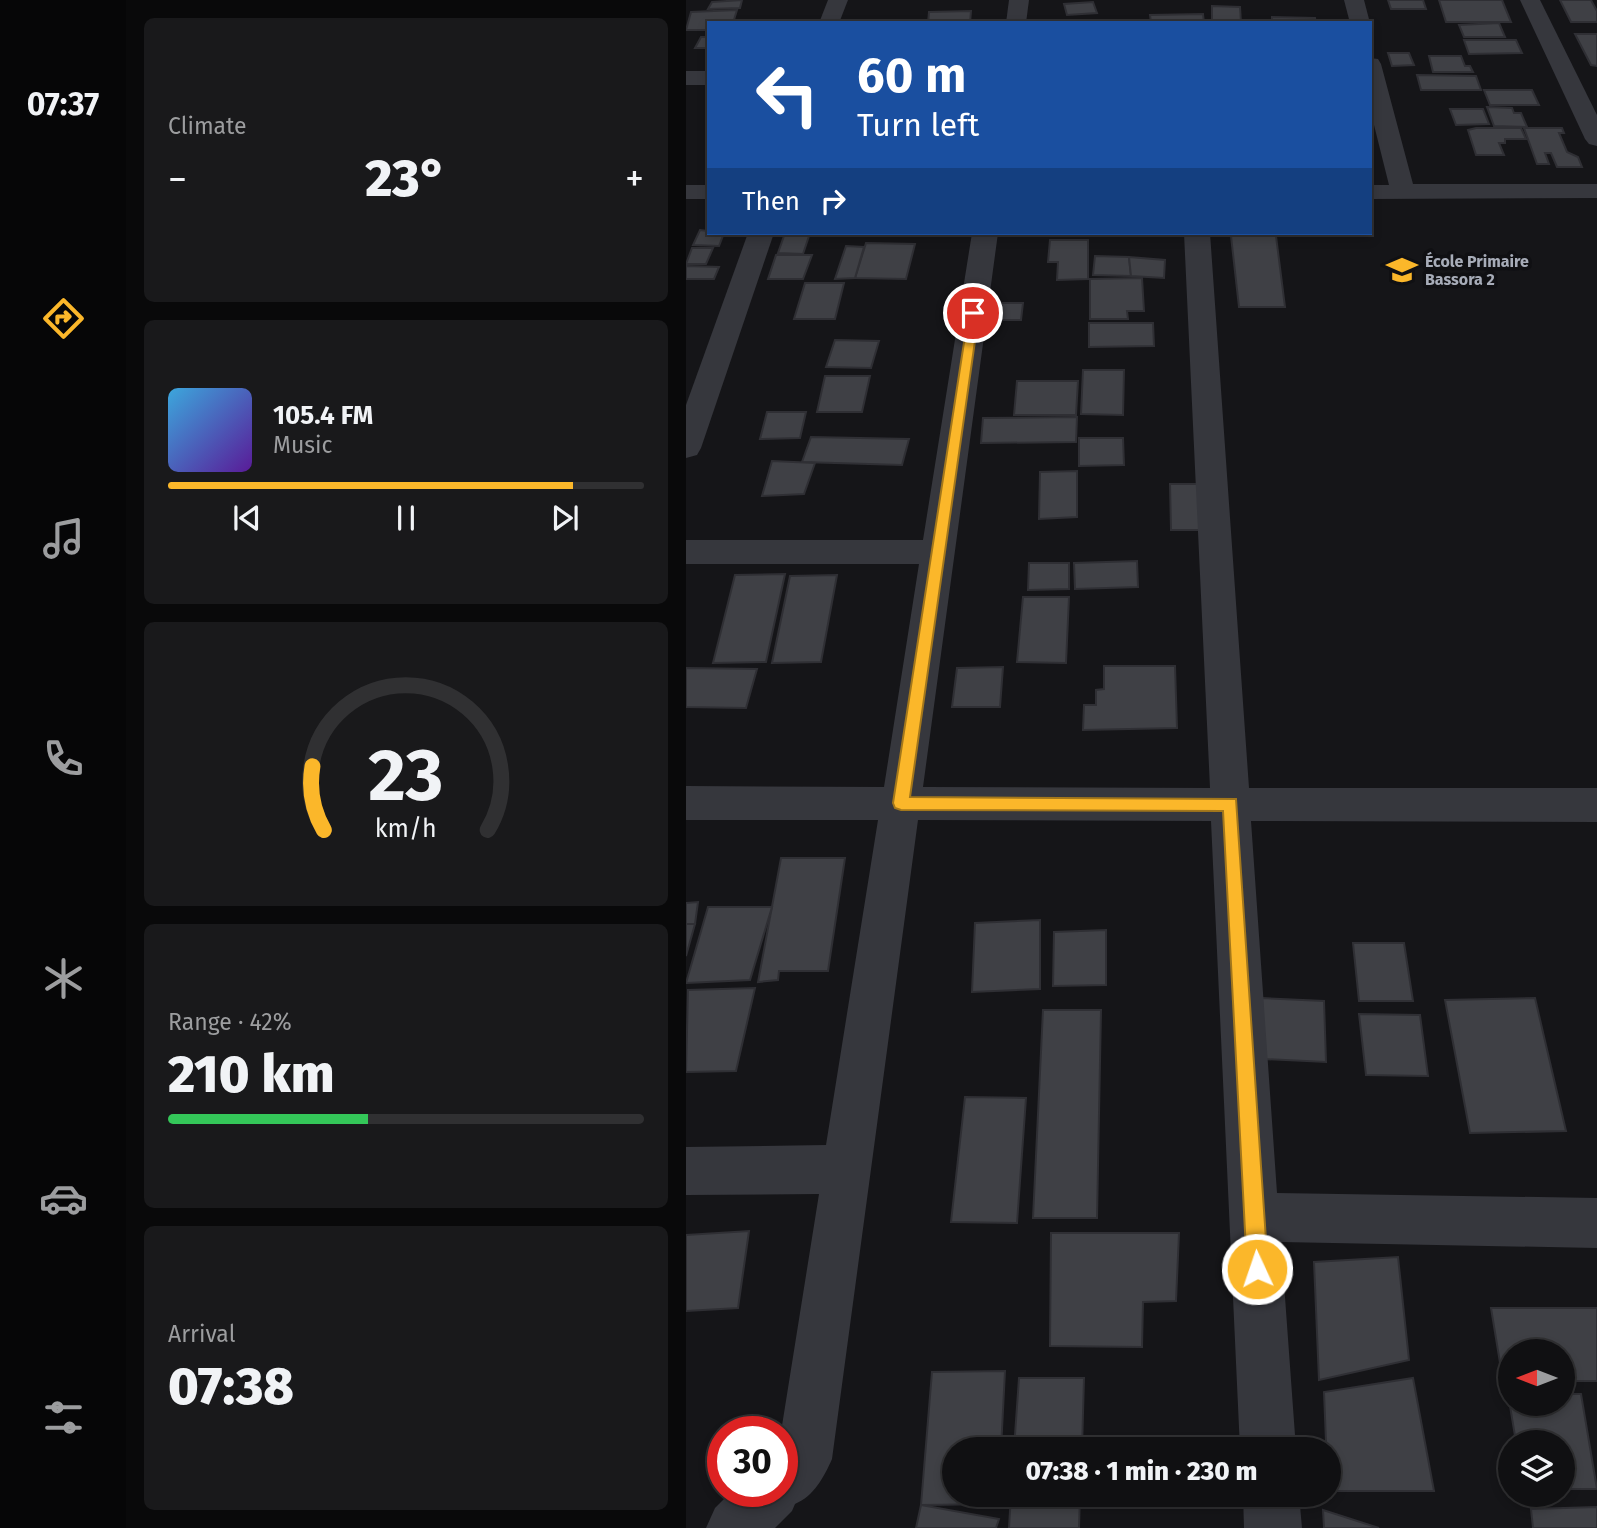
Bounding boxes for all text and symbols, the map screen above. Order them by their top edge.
text: 60 m [857,46,966,105]
icon: left [742,49,833,140]
text: 07:37 [27,85,99,123]
text: Turn left [857,106,979,144]
text: Climate [168,112,247,140]
text: 23° [365,147,447,210]
text: − [168,156,187,202]
text: + [625,156,644,202]
icon: right [814,182,852,220]
text: Then [742,186,800,217]
place label: École Primaire Bassora 2 [1425,251,1529,289]
school or university icon: École Primaire Bassora 2 [1385,253,1419,287]
pin [943,283,1003,343]
icon: directions [39,294,88,343]
icon: arrive [954,294,992,332]
text: 105.4 FM [273,400,373,431]
text: Music [273,431,333,459]
icon: previous [228,499,266,537]
icon: pause [387,499,425,537]
icon: next [546,499,584,537]
icon: music [39,514,88,563]
text: 23 [368,732,444,819]
icon: phone [39,734,88,783]
text: km/h [375,814,437,844]
icon: climate [39,954,88,1003]
text: Range · 42% [168,1008,292,1036]
text: 210 km [168,1043,335,1106]
icon: car [39,1174,88,1223]
position arrow [1220,1232,1294,1306]
text: Arrival [168,1320,235,1348]
north arrow [1498,1339,1575,1416]
map controls [1498,1339,1575,1507]
text: 07:38 [168,1355,294,1418]
icon: filters [39,1393,88,1442]
speed limit sign: 30 [707,1416,798,1507]
button: layers [1498,1430,1575,1507]
text: 07:38 · 1 min · 230 m [1026,1456,1257,1487]

